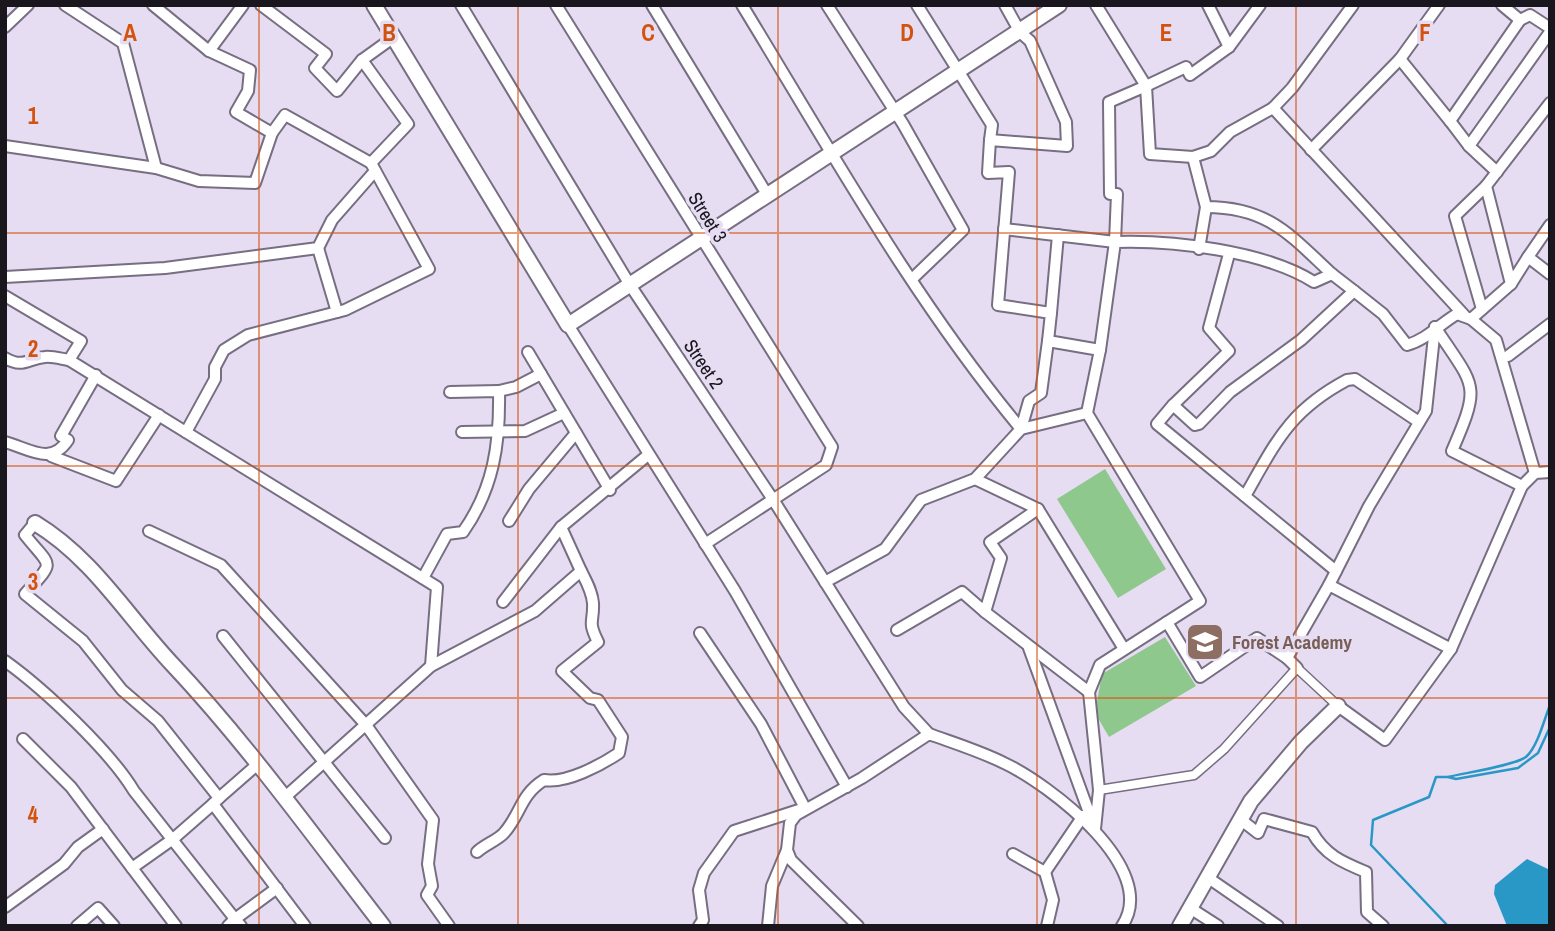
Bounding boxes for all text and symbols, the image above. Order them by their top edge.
text: A [123,17,137,48]
text: B [382,17,396,48]
text: C [641,17,655,48]
text: D [900,17,914,48]
text: E [1160,17,1172,48]
text: F [1419,17,1431,48]
text: 1 [28,100,39,131]
street label: Street 3 [683,187,733,247]
text: 2 [28,333,38,364]
street label: Street 2 [678,334,730,394]
text: 3 [28,566,38,597]
school or university icon: Forest Academy [1184,621,1226,663]
place label: Forest Academy [1232,629,1352,655]
text: 4 [28,799,39,830]

